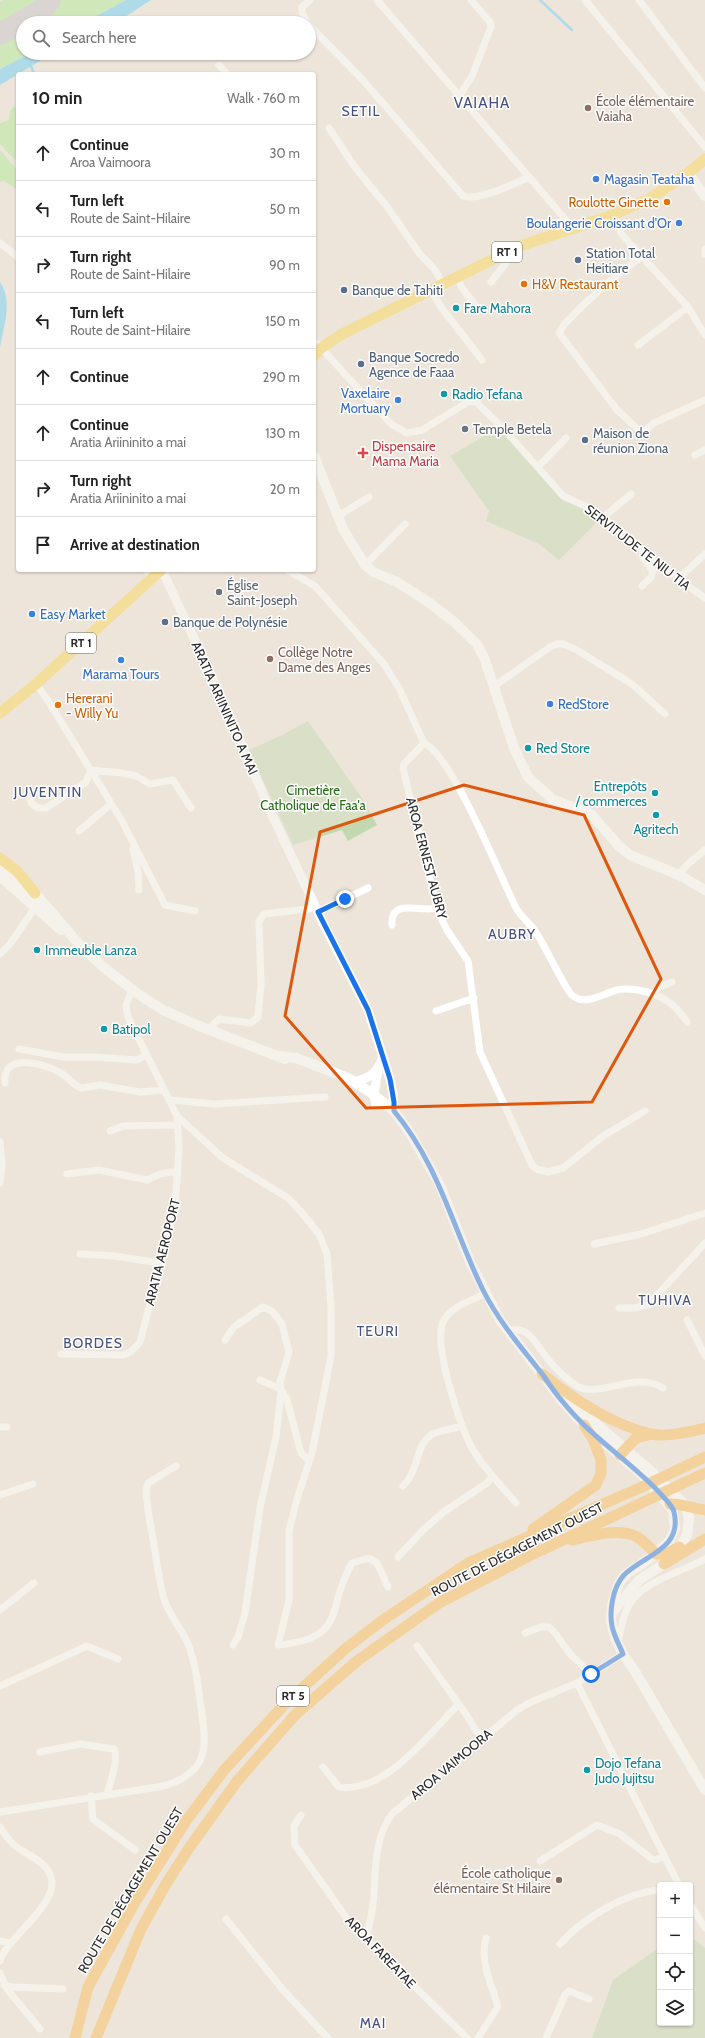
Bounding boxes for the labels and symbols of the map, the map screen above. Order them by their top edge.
place label: École élémentaire Vaiaha [596,92,694,124]
district label: VAIAHA [454,94,510,112]
district label: SETIL [342,102,380,120]
marker: École élémentaire Vaiaha [583,103,593,113]
place label: Magasin Teataha [604,171,695,187]
marker: Magasin Teataha [591,174,601,184]
place label: Roulotte Ginette [568,194,659,210]
marker: Roulotte Ginette [662,197,672,207]
place label: Boulangerie Croissant d'Or [526,215,672,231]
marker: Boulangerie Croissant d'Or [674,218,684,228]
road number: RT 1 [492,242,522,262]
place label: Station Total Heitiare [586,245,655,276]
marker: Station Total Heitiare [573,255,583,265]
place label: H&V Restaurant [532,276,619,292]
marker: H&V Restaurant [519,279,529,289]
place label: Banque de Tahiti [352,282,443,298]
marker: Banque de Tahiti [339,285,349,295]
place label: Fare Mahora [464,300,532,316]
marker: Fare Mahora [451,303,461,313]
place label: Banque Socredo Agence de Faaa [369,349,460,380]
marker: Banque Socredo Agence de Faaa [356,359,366,369]
place label: Vaxelaire Mortuary [340,385,390,416]
place label: Radio Tefana [452,386,523,402]
marker: Radio Tefana [439,389,449,399]
marker: Vaxelaire Mortuary [393,395,403,405]
place label: Temple Betela [473,421,552,437]
marker: Temple Betela [460,424,470,434]
place label: Maison de réunion Ziona [593,425,669,456]
marker: Maison de réunion Ziona [580,435,590,445]
place label: Dispensaire Mama Maria [372,438,440,469]
marker: Dispensaire Mama Maria [357,447,369,459]
street label: SERVITUDE TE NIU TIA [582,501,694,593]
place label: Église Saint-Joseph [227,576,297,608]
marker: Église Saint-Joseph [214,587,224,597]
place label: Easy Market [40,606,106,622]
marker: Easy Market [27,609,37,619]
place label: Banque de Polynésie [173,614,288,630]
marker: Banque de Polynésie [160,617,170,627]
road number: RT 1 [66,633,96,653]
street label: ARATIA ARIININITO A MAI [188,639,262,777]
place label: Collège Notre Dame des Anges [278,644,371,675]
marker: Collège Notre Dame des Anges [265,654,275,664]
marker: Marama Tours [116,655,126,665]
place label: Marama Tours [83,666,160,682]
place label: Hererani - Willy Yu [66,690,118,721]
place label: RedStore [558,696,609,712]
marker: RedStore [545,699,555,709]
marker: Hererani - Willy Yu [53,700,63,710]
place label: Red Store [536,740,590,756]
marker: Red Store [523,743,533,753]
place label: Entrepôts / commerces [575,778,648,809]
park label: Cimetière Catholique de Faa'a [260,782,367,813]
district label: JUVENTIN [13,783,82,801]
marker: Entrepôts / commerces [650,788,660,798]
street label: AROA ERNEST AUBRY [403,795,451,921]
marker: Agritech [651,810,661,820]
place label: Agritech [633,821,679,837]
route end [336,890,354,908]
district label: AUBRY [488,925,536,943]
place label: Immeuble Lanza [45,942,137,958]
marker: Immeuble Lanza [32,945,42,955]
place label: Batipol [112,1021,150,1037]
marker: Batipol [99,1024,109,1034]
street label: ARATIA AEROPORT [141,1197,183,1307]
district label: TUHIVA [638,1291,692,1309]
district label: TEURI [357,1322,399,1340]
district label: BORDES [63,1334,123,1352]
street label: ROUTE DE DÉGAGEMENT OUEST [428,1498,606,1599]
route start [582,1665,600,1683]
road number: RT 5 [277,1686,309,1706]
street label: AROA VAIMOORA [407,1725,495,1803]
place label: Dojo Tefana Judo Jujitsu [594,1755,662,1787]
marker: Dojo Tefana Judo Jujitsu [582,1765,592,1775]
street label: ROUTE DE DÉGAGEMENT OUEST [73,1804,186,1976]
place label: École catholique élémentaire St Hilaire [433,1864,551,1896]
marker: École catholique élémentaire St Hilaire [554,1875,564,1885]
street label: AROA FAREATAE [342,1912,420,1992]
district label: MAI [360,2014,386,2032]

